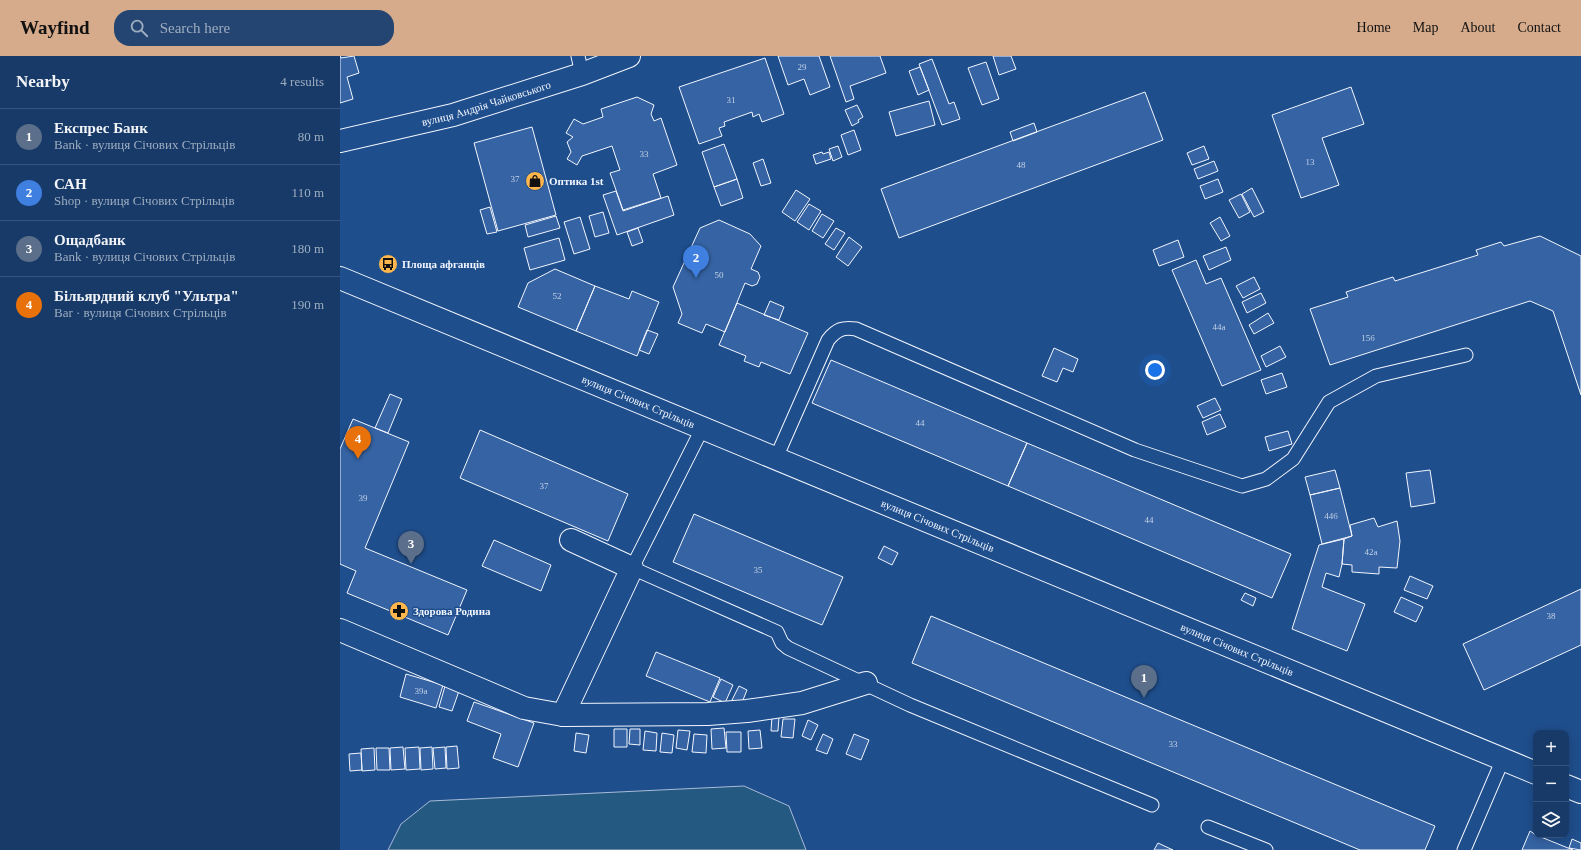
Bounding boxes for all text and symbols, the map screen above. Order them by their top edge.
search box [114,10,394,46]
text: Wayfind [20,17,90,38]
icon: search [128,17,150,39]
text: Search here [160,20,230,36]
text: Home [1357,20,1391,35]
text: Map [1413,20,1438,35]
text: About [1460,20,1495,35]
text: Contact [1517,20,1561,35]
house number: 29 [798,62,807,72]
text: Nearby [16,72,70,91]
text: 4 results [280,74,324,89]
street label: вулиця Андрія Чайковського [420,78,553,128]
house number: 31 [727,95,736,105]
text: Експрес Банк [54,120,148,136]
text: 1 [26,129,32,144]
text: 80 m [298,129,324,144]
text: Bank · вулиця Січових Стрільців [54,137,235,152]
house number: 33 [640,149,649,159]
house number: 13 [1306,157,1315,167]
house number: 48 [1017,160,1026,170]
shop icon: Оптика 1st [524,170,546,192]
house number: 37 [511,174,520,184]
place label: Оптика 1st [549,175,604,187]
text: САН [54,176,87,192]
text: 2 [26,185,32,200]
text: 110 m [292,185,324,200]
text: Shop · вулиця Січових Стрільців [54,193,235,208]
text: Ощадбанк [54,232,126,248]
text: 3 [26,241,32,256]
text: 180 m [291,241,324,256]
pin: 2 [683,245,709,278]
text: Bank · вулиця Січових Стрільців [54,249,235,264]
bus stop icon: Площа афганців [377,253,399,275]
place label: Площа афганців [402,258,485,270]
house number: 50 [715,270,724,280]
text: Більярдний клуб "Ультра" [54,288,239,304]
house number: 52 [553,291,562,301]
text: 4 [26,297,32,312]
text: 190 m [291,297,324,312]
text: Bar · вулиця Січових Стрільців [54,305,227,320]
house number: 44а [1213,322,1226,332]
house number: 15б [1361,333,1375,343]
your location [1145,360,1165,380]
street label: вулиця Січових Стрільців [580,373,697,430]
house number: 44 [916,418,925,428]
pin: 4 [345,426,371,459]
house number: 37 [540,481,549,491]
house number: 39 [359,493,368,503]
street label: вулиця Січових Стрільців [880,497,996,554]
house number: 44б [1324,511,1338,521]
house number: 44 [1145,515,1154,525]
pin: 3 [398,531,424,564]
house number: 42а [1365,547,1378,557]
house number: 35 [754,565,763,575]
pharmacy icon: Здорова Родина [388,600,410,622]
place label: Здорова Родина [413,605,491,617]
house number: 38 [1547,611,1556,621]
street label: вулиця Січових Стрільців [1179,621,1295,678]
pin: 1 [1131,665,1157,698]
house number: 39а [415,686,428,696]
map controls [1533,730,1569,838]
button: + [1533,730,1569,766]
house number: 33 [1169,739,1178,749]
button: − [1533,766,1569,802]
button: layers [1533,802,1569,838]

